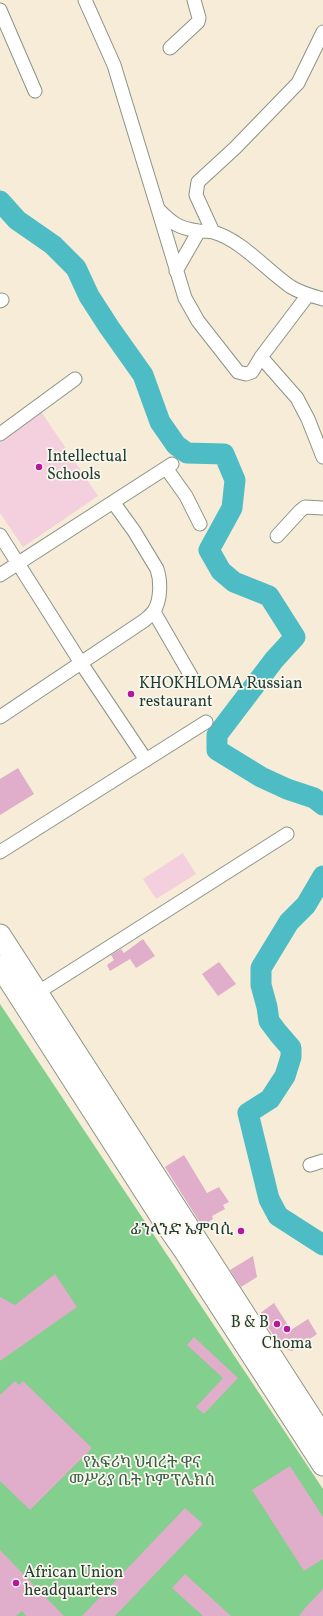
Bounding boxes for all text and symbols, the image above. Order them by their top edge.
place label: Intellectual Schools [47,448,127,486]
marker: Intellectual Schools [34,462,44,472]
place label: KHOKHLOMA Russian restaurant [139,675,303,713]
marker: KHOKHLOMA Russian restaurant [126,689,136,699]
place label: ፊንላንድ ኤምባሲ [130,1221,233,1241]
marker: ፊንላንድ ኤምባሲ [236,1226,246,1236]
place label: B & B [231,1314,269,1334]
marker: B & B [272,1319,282,1329]
marker: Choma [282,1324,292,1334]
place label: Choma [262,1335,312,1355]
park label: የአፍሪካ ህብረት ዋና መሥሪያ ቤት ኮምፕሌክስ [69,1454,215,1492]
place label: African Union headquarters [24,1564,123,1602]
marker: African Union headquarters [11,1578,21,1588]

